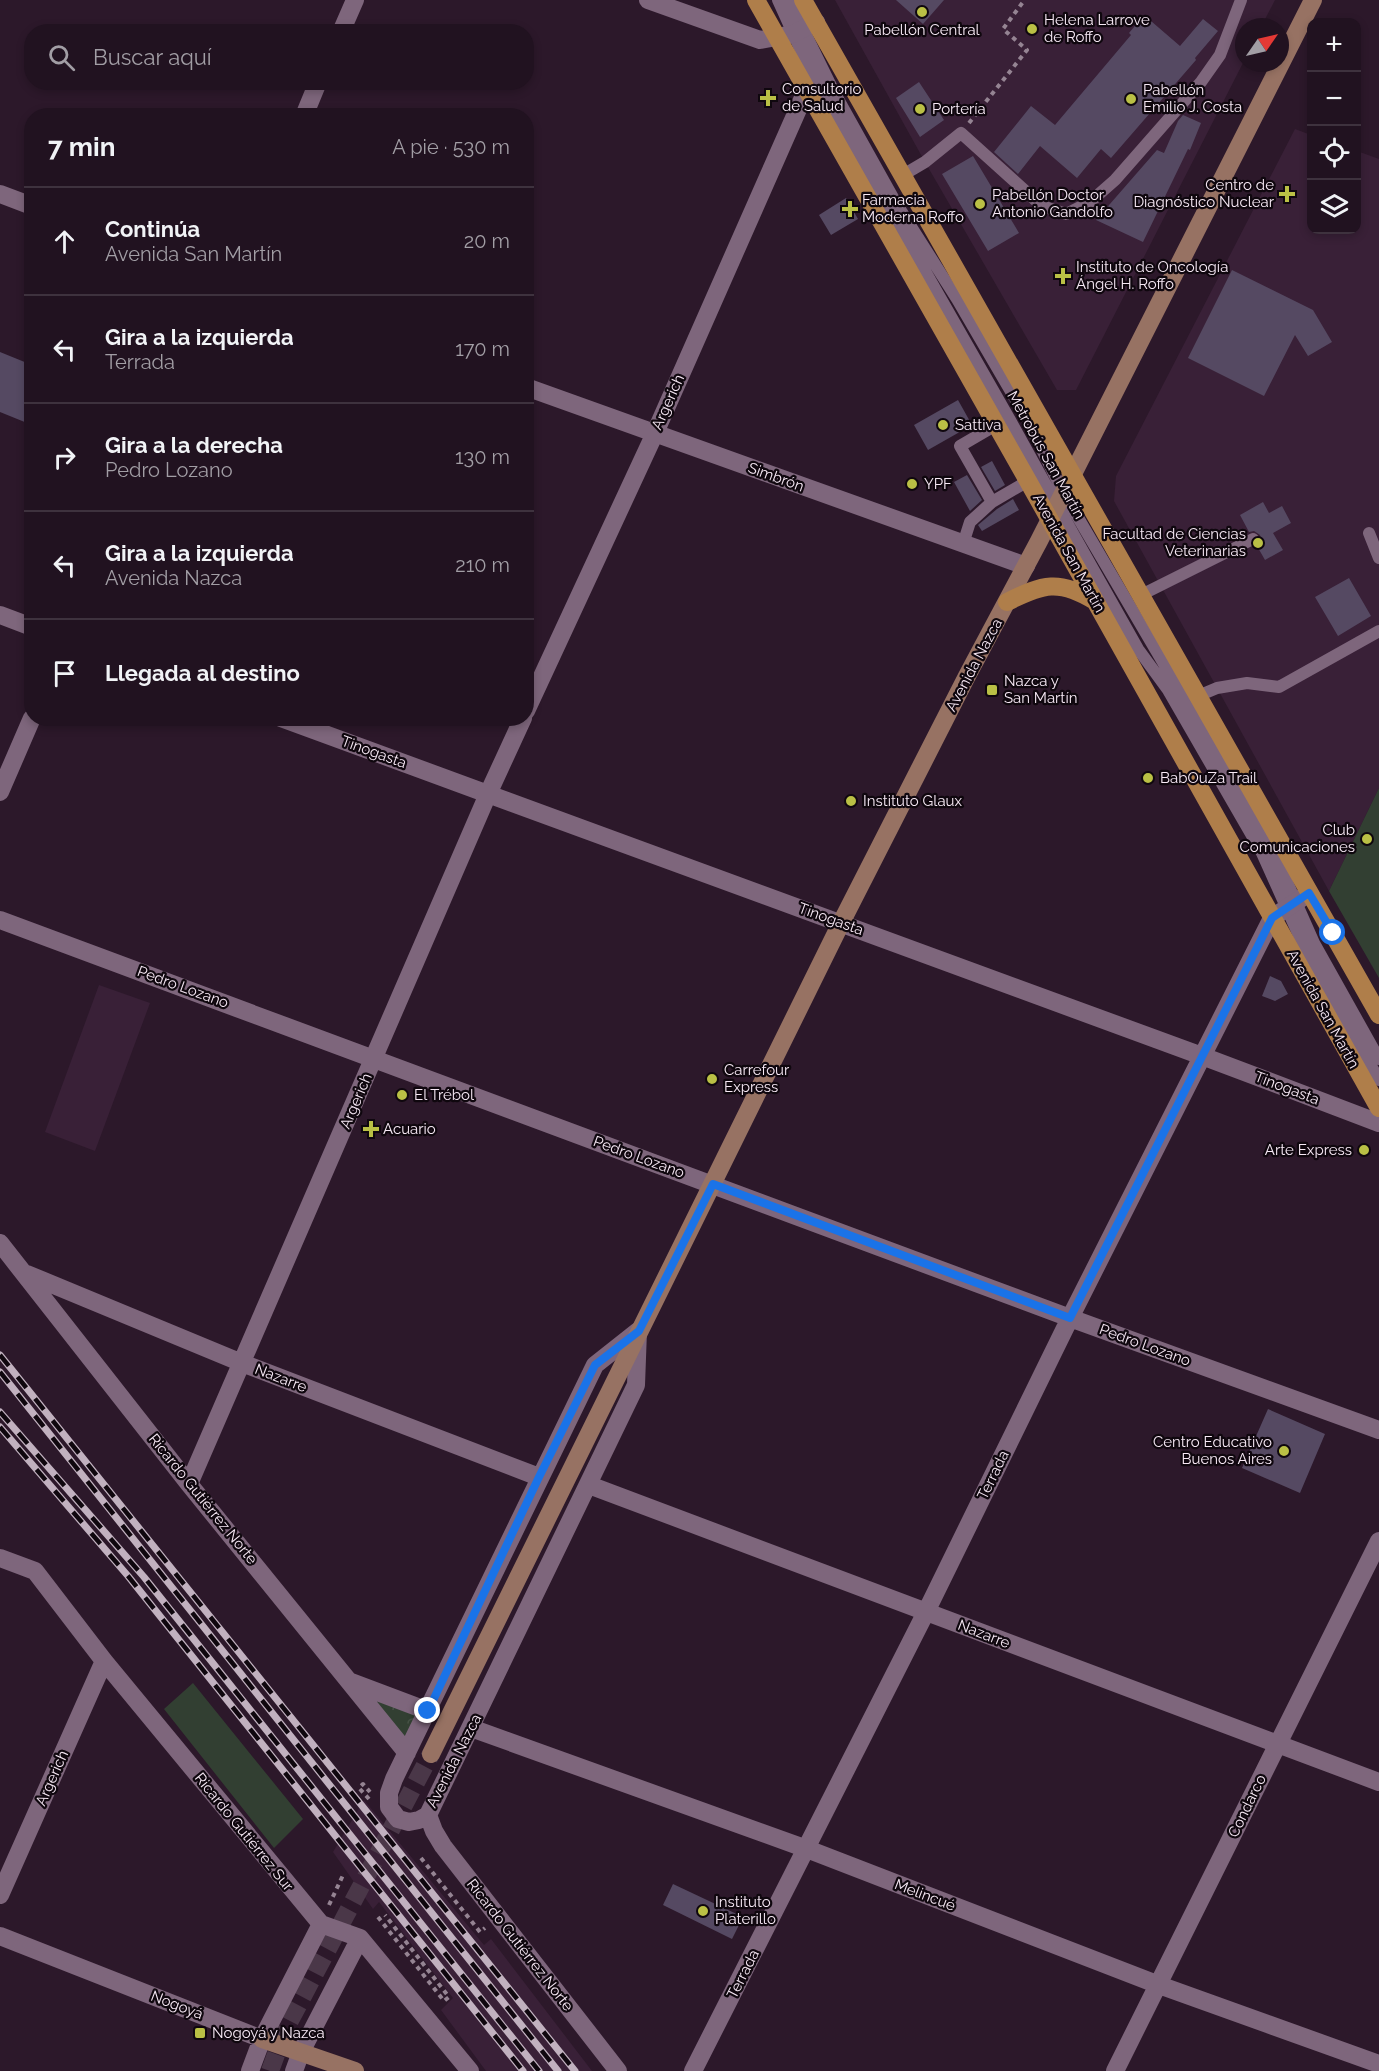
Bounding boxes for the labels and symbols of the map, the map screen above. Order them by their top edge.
marker: Pabellón Central [915,5,929,19]
place label: Helena Larrove de Roffo [1044,11,1150,46]
north arrow [1235,18,1289,72]
place label: Pabellón Central [864,21,981,39]
marker: Helena Larrove de Roffo [1025,22,1039,36]
place label: Consultorio de Salud [782,80,862,115]
place label: Pabellón Emilio J. Costa [1143,81,1242,116]
marker: Consultorio de Salud [759,89,777,107]
marker: Pabellón Emilio J. Costa [1124,92,1138,106]
place label: Portería [932,100,986,118]
marker: Portería [913,102,927,116]
place label: Centro de Diagnóstico Nuclear [1133,176,1275,211]
marker: Centro de Diagnóstico Nuclear [1278,185,1296,203]
place label: Pabellón Doctor Antonio Gandolfo [992,186,1113,221]
place label: Farmacia Moderna Roffo [862,191,964,226]
marker: Pabellón Doctor Antonio Gandolfo [973,197,987,211]
marker: Farmacia Moderna Roffo [843,202,857,216]
place label: Instituto de Oncología Ángel H. Roffo [1076,258,1228,293]
marker: Instituto de Oncología Ángel H. Roffo [1054,267,1072,285]
street label: Argerich [648,371,688,433]
street label: Metrobús San Martín [1003,388,1089,522]
place label: Sattiva [955,416,1002,434]
marker: Sattiva [936,418,950,432]
street label: Simbrón [746,459,806,495]
place label: YPF [924,475,952,493]
marker: YPF [905,477,919,491]
street label: Avenida San Martín [1029,491,1109,615]
place label: Facultad de Ciencias Veterinarias [1102,525,1246,560]
marker: Facultad de Ciencias Veterinarias [1251,536,1265,550]
street label: Avenida Nazca [942,615,1006,715]
place label: Nazca y San Martín [1004,672,1077,707]
marker: Nazca y San Martín [985,683,999,697]
street label: Tinogasta [339,732,409,772]
place label: BabOuZa Trail [1160,769,1258,787]
marker: BabOuZa Trail [1141,771,1155,785]
place label: Instituto Glaux [863,792,962,810]
marker: Instituto Glaux [844,794,858,808]
place label: Club Comunicaciones [1239,821,1355,856]
marker: Club Comunicaciones [1360,832,1374,846]
street label: Tinogasta [796,899,866,939]
route start [1319,919,1345,945]
street label: Avenida San Martín [1283,947,1363,1071]
street label: Pedro Lozano [135,962,231,1012]
place label: Carrefour Express [724,1061,790,1096]
street label: Tinogasta [1252,1067,1322,1109]
street label: Argerich [336,1070,376,1132]
marker: Carrefour Express [705,1072,719,1086]
place label: El Trébol [414,1086,475,1104]
marker: El Trébol [395,1088,409,1102]
place label: Acuario [383,1120,436,1138]
marker: Acuario [364,1122,378,1136]
street label: Pedro Lozano [591,1132,687,1182]
place label: Arte Express [1265,1141,1352,1159]
marker: Arte Express [1357,1143,1371,1157]
street label: Pedro Lozano [1097,1320,1193,1370]
street label: Nazarre [252,1360,310,1396]
street label: Ricardo Gutiérrez Norte [145,1430,261,1568]
place label: Centro Educativo Buenos Aires [1153,1433,1272,1468]
marker: Centro Educativo Buenos Aires [1277,1444,1291,1458]
street label: Terrada [973,1447,1013,1503]
street label: Nazarre [955,1616,1013,1652]
route end [414,1697,440,1723]
street label: Avenida Nazca [423,1711,485,1811]
street label: Argerich [32,1747,72,1809]
street label: Ricardo Gutiérrez Sur [191,1769,298,1895]
street label: Condarco [1224,1772,1270,1840]
street label: Ricardo Gutiérrez Norte [463,1875,577,2015]
street label: Melincué [892,1875,958,1915]
place label: Instituto Platerillo [715,1893,776,1928]
marker: Instituto Platerillo [696,1904,710,1918]
street label: Terrada [723,1947,763,2001]
street label: Nogoyá [148,1987,206,2023]
place label: Nogoyá y Nazca [212,2024,325,2042]
marker: Nogoyá y Nazca [193,2026,207,2040]

